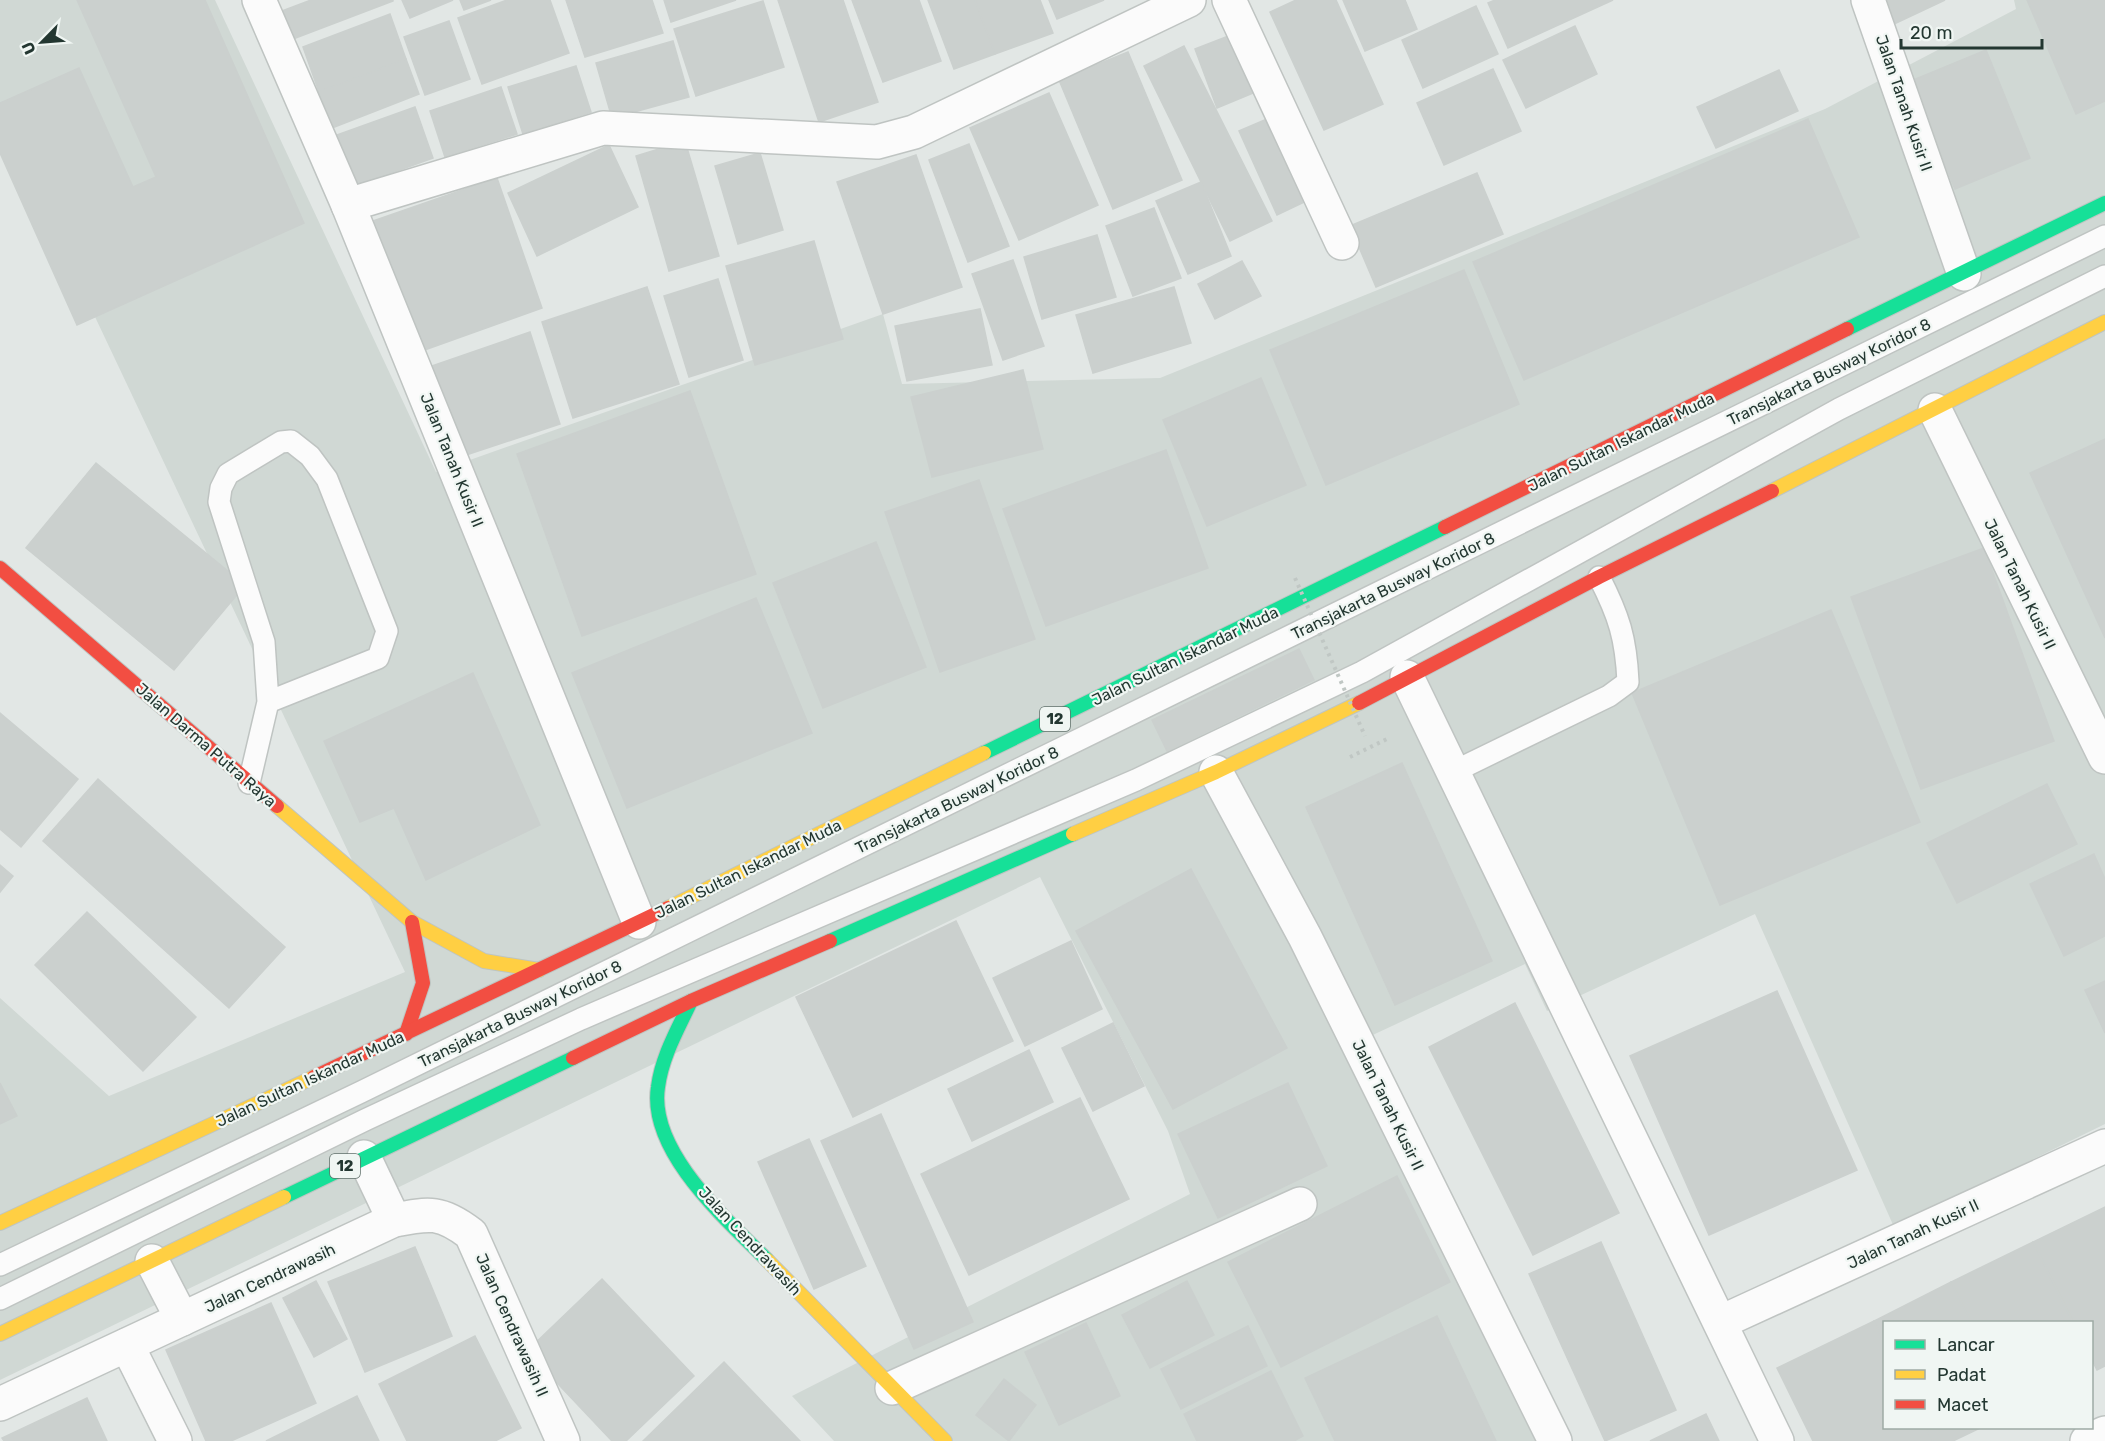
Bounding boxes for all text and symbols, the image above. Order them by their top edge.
north arrow [12,12,72,72]
scale bar [1901,12,2042,50]
text: 20 m [1910,22,1952,44]
street label: Jalan Tanah Kusir II [1872,32,1936,174]
text: U [18,39,40,57]
street label: Transjakarta Busway Koridor 8 [1724,314,1934,430]
street label: Jalan Sultan Iskandar Muda [1525,388,1717,496]
street label: Jalan Tanah Kusir II [416,390,488,530]
street label: Jalan Tanah Kusir II [1980,516,2060,652]
street label: Transjakarta Busway Koridor 8 [1288,528,1498,644]
street label: Jalan Sultan Iskandar Muda [1089,602,1281,710]
street label: Jalan Darma Putra Raya [132,679,280,811]
road number: 12 [1040,707,1070,731]
street label: Transjakarta Busway Koridor 8 [852,742,1062,858]
street label: Jalan Sultan Iskandar Muda [652,815,844,923]
street label: Transjakarta Busway Koridor 8 [415,956,625,1072]
street label: Jalan Sultan Iskandar Muda [213,1027,407,1131]
street label: Jalan Tanah Kusir II [1348,1037,1428,1173]
road number: 12 [330,1154,360,1178]
street label: Jalan Cendrawasih [695,1183,805,1299]
street label: Jalan Tanah Kusir II [1844,1195,1982,1273]
street label: Jalan Cendrawasih [202,1239,338,1317]
street label: Jalan Cendrawasih II [472,1250,552,1400]
legend [1883,1321,2093,1429]
text: Lancar [1937,1334,1995,1356]
text: Padat [1937,1364,1986,1386]
text: Macet [1937,1394,1988,1416]

